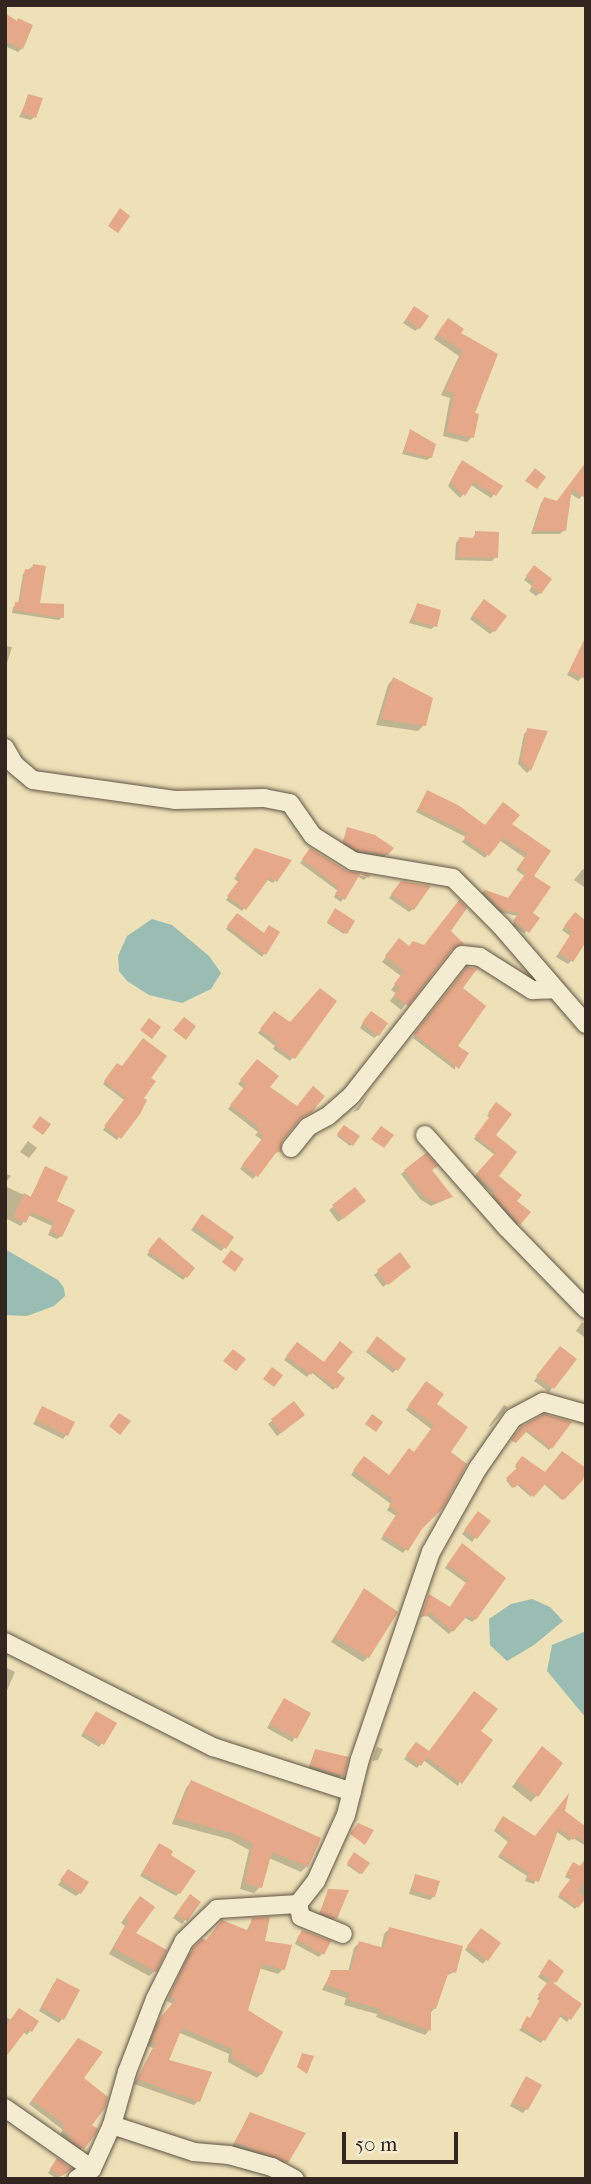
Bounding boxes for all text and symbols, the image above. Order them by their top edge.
scale bar [346,2118,462,2162]
text: 50 m [355,2132,398,2156]

